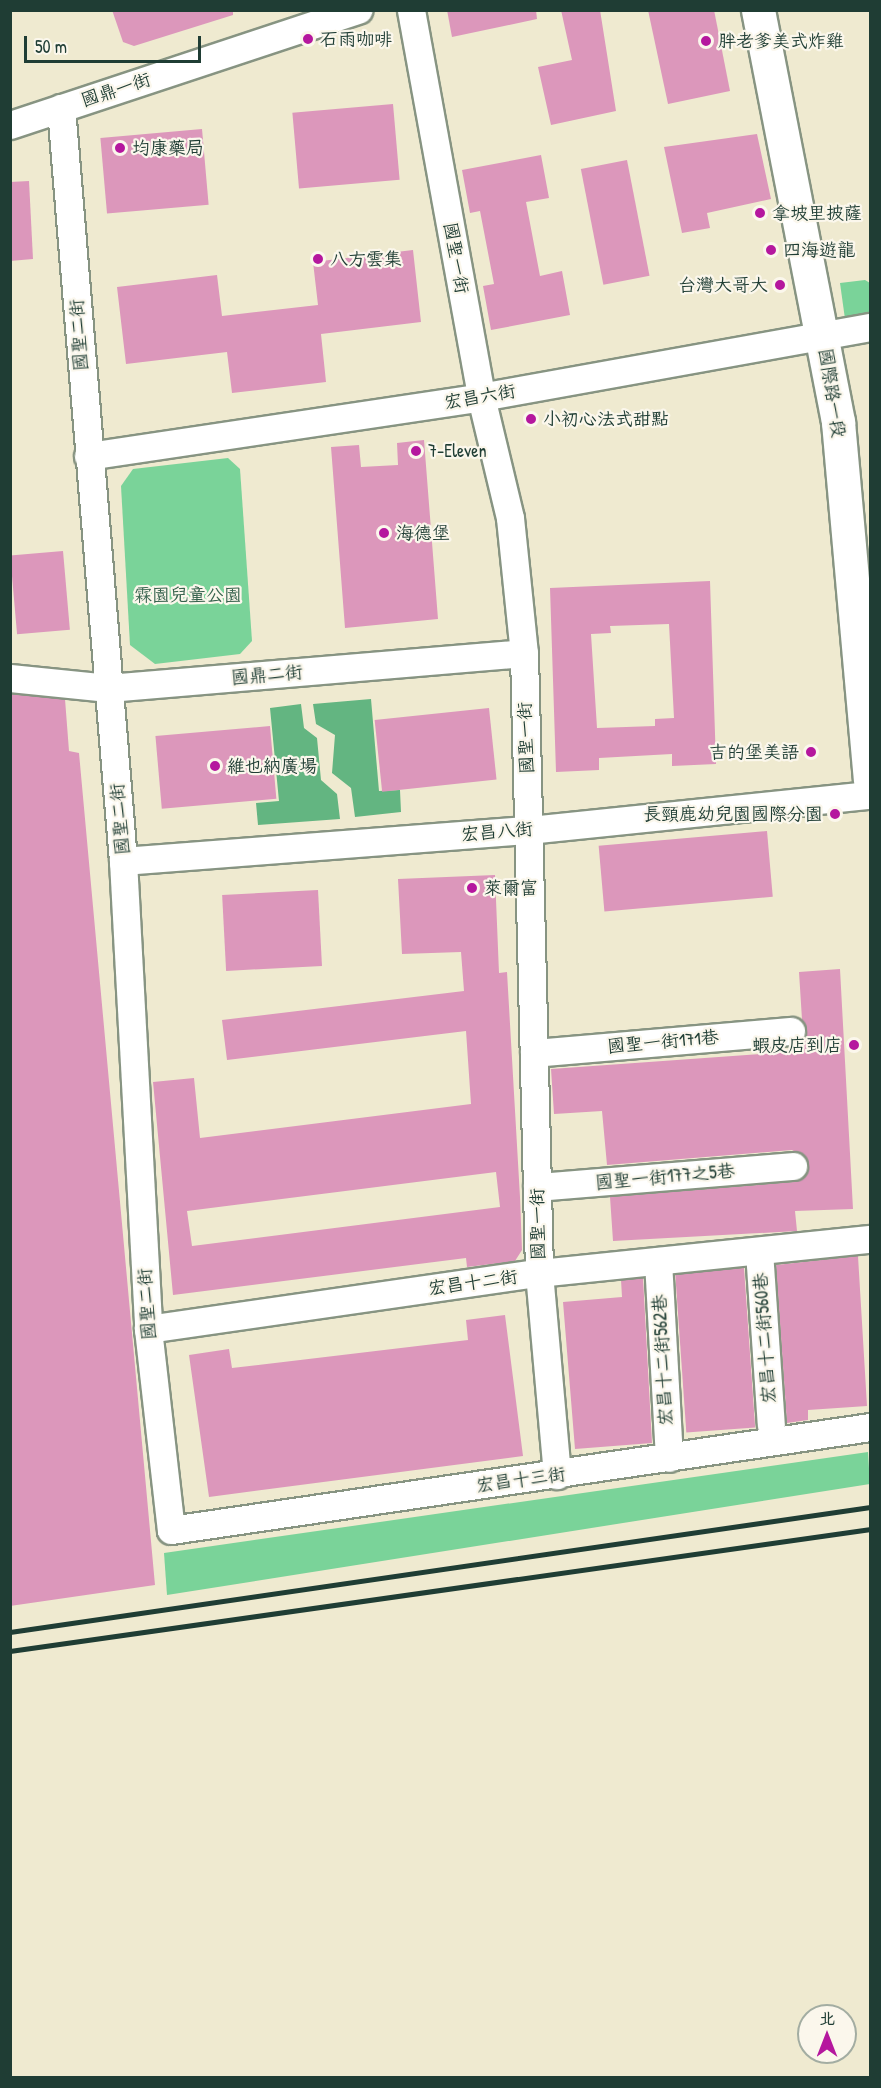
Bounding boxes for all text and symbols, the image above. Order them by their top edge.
scale bar [27,24,204,62]
place label: 石雨咖啡 [320,28,392,50]
place label: 胖老爹美式炸雞 [718,30,844,52]
marker: 石雨咖啡 [301,32,315,46]
text: 50 m [35,34,67,59]
marker: 胖老爹美式炸雞 [699,34,713,48]
street label: 國鼎一街 [78,69,154,111]
place label: 均康藥局 [132,137,204,159]
marker: 均康藥局 [113,141,127,155]
place label: 拿坡里披薩 [772,202,862,224]
marker: 拿坡里披薩 [753,206,767,220]
street label: 國聖一街 [439,221,473,295]
place label: 四海遊龍 [783,239,855,261]
marker: 四海遊龍 [764,243,778,257]
place label: 八方雲集 [330,248,402,270]
marker: 八方雲集 [311,252,325,266]
place label: 台灣大哥大 [678,274,768,296]
marker: 台灣大哥大 [773,278,787,292]
street label: 國聖二街 [66,298,92,372]
street label: 國際路一段 [814,347,850,439]
street label: 宏昌六街 [443,380,517,414]
place label: 小初心法式甜點 [543,408,669,430]
marker: 小初心法式甜點 [524,412,538,426]
place label: 7-Eleven [428,440,487,462]
marker: 7-Eleven [409,444,423,458]
place label: 海德堡 [396,522,450,544]
marker: 海德堡 [377,526,391,540]
park label: 霖園兒童公園 [134,584,242,606]
street label: 國鼎二街 [230,661,304,689]
street label: 國聖一街 [514,702,538,774]
place label: 吉的堡美語 [709,741,799,763]
marker: 吉的堡美語 [804,745,818,759]
place label: 維也納廣場 [227,755,317,777]
marker: 維也納廣場 [208,759,222,773]
street label: 國聖二街 [106,782,134,856]
place label: 長頸鹿幼兒園國際分園 [643,803,823,825]
marker: 長頸鹿幼兒園國際分園 [828,807,842,821]
street label: 宏昌八街 [460,818,534,846]
place label: 萊爾富 [484,877,538,899]
marker: 萊爾富 [465,881,479,895]
street label: 國聖一街171巷 [606,1026,720,1058]
place label: 蝦皮店到店 [752,1034,842,1056]
marker: 蝦皮店到店 [847,1038,861,1052]
street label: 國聖一街177之5巷 [594,1160,736,1194]
street label: 國聖一街 [527,1188,549,1260]
street label: 宏昌十二街 [427,1266,519,1300]
street label: 國聖二街 [134,1267,160,1341]
street label: 宏昌十二街560巷 [750,1272,780,1404]
street label: 宏昌十二街562巷 [649,1294,677,1426]
street label: 宏昌十三街 [475,1463,567,1497]
north arrow [797,2004,857,2064]
text: 北 [819,2007,835,2029]

